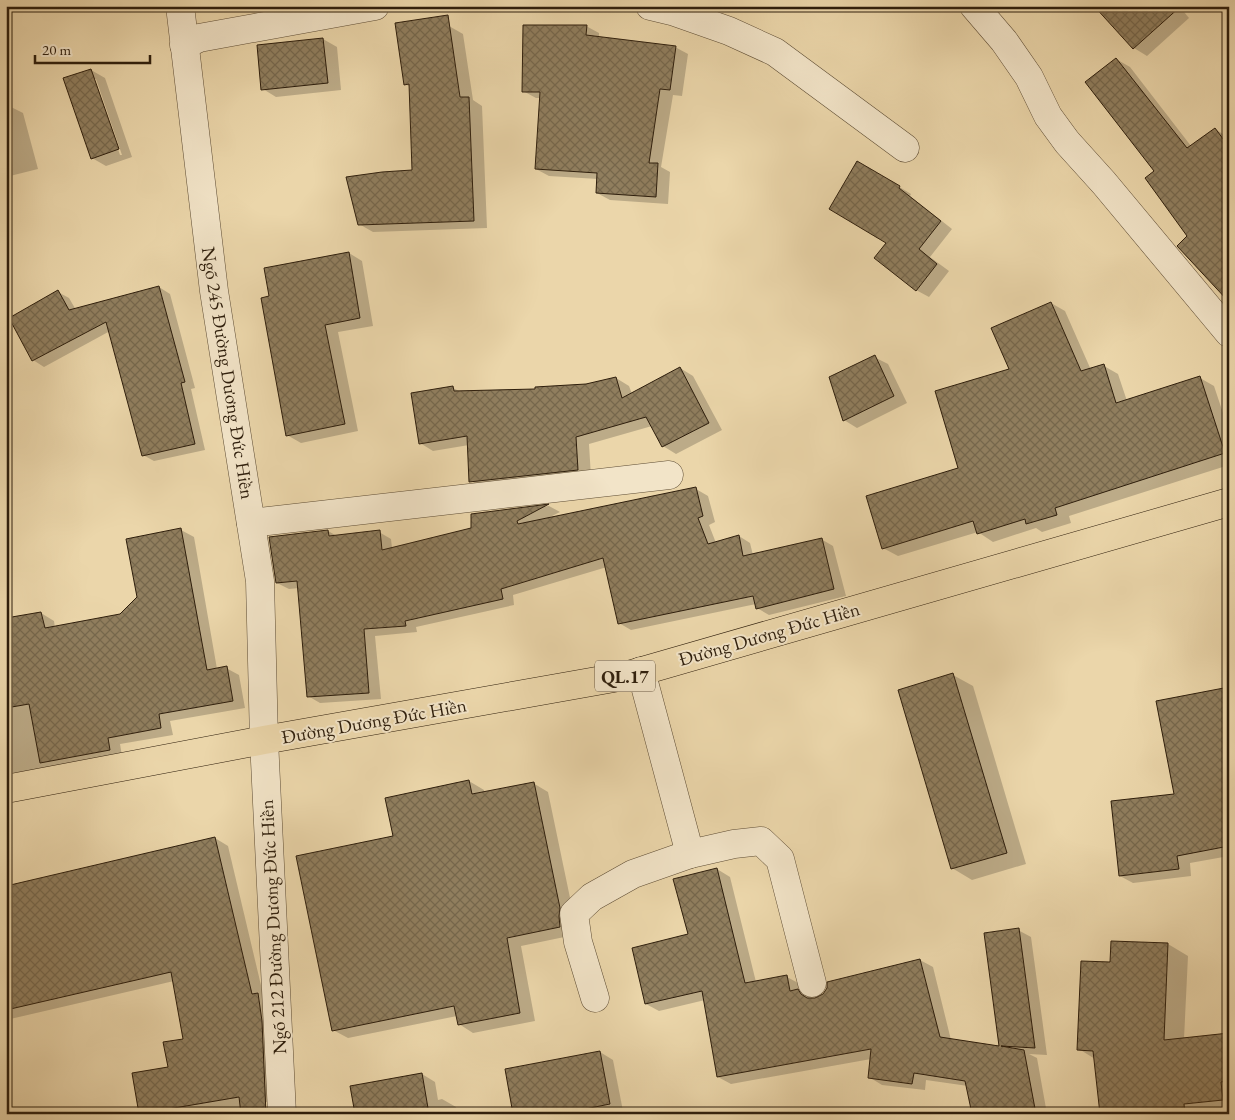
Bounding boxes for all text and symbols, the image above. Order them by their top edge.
scale bar [35,32,150,64]
text: 20 m [42,40,71,59]
street label: Ngõ 245 Đường Dương Đức Hiền [196,245,260,501]
street label: Đường Dương Đức Hiền [675,596,863,672]
road number: QL.17 [595,660,655,691]
street label: Đường Dương Đức Hiền [280,692,468,750]
street label: Ngõ 212 Đường Dương Đức Hiền [254,799,292,1055]

